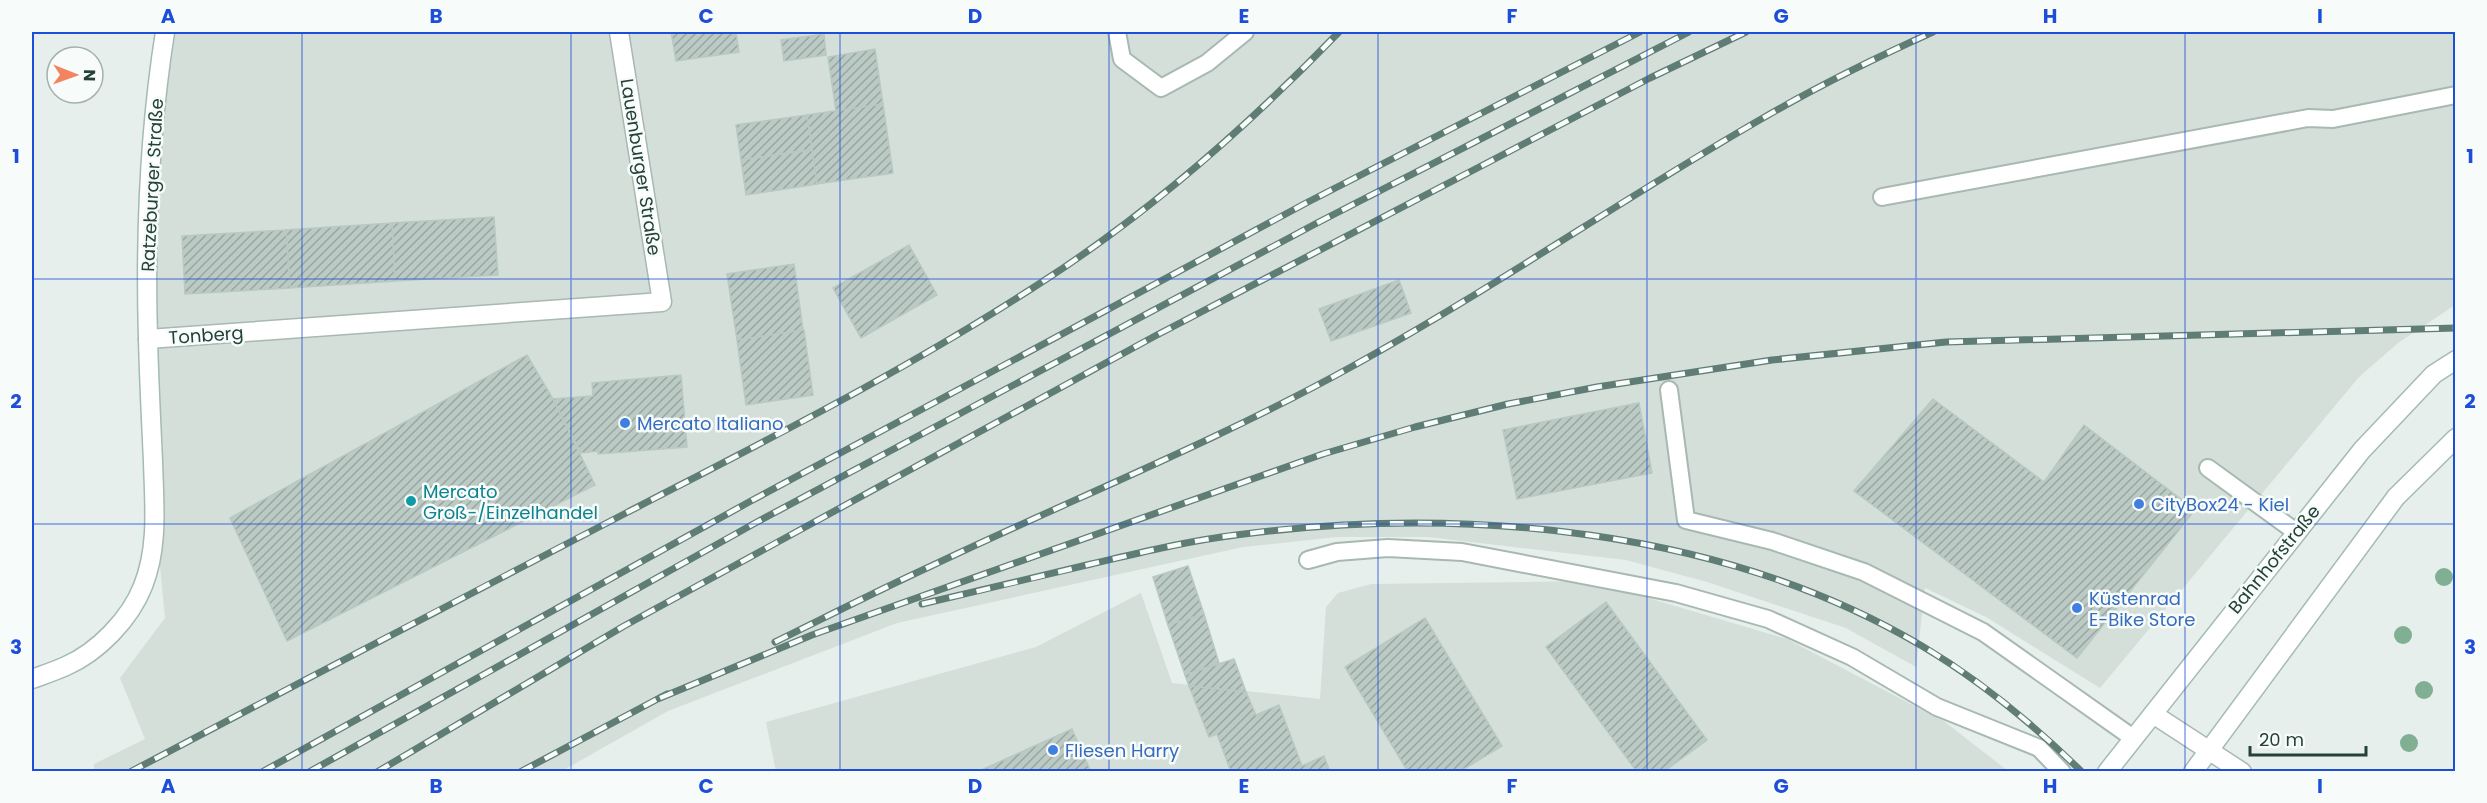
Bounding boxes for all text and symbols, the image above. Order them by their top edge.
text: A [161,2,176,30]
text: B [429,2,443,30]
text: C [698,2,714,30]
text: D [968,2,982,30]
text: E [1239,2,1249,30]
text: F [1507,2,1518,30]
text: G [1773,2,1789,30]
text: H [2043,2,2057,30]
text: I [2317,2,2323,30]
north arrow [45,45,105,105]
text: N [78,69,101,81]
street label: Lauenburger Straße [615,77,667,257]
street label: Ratzeburger Straße [135,98,169,272]
text: 1 [12,142,20,170]
text: 1 [2466,142,2474,170]
street label: Tonberg [168,320,244,350]
text: 2 [10,387,22,415]
text: 2 [2464,387,2476,415]
place label: Mercato Italiano [637,411,784,436]
marker: Mercato Italiano [618,416,632,430]
place label: Mercato Groß-/Einzelhandel [423,479,598,525]
place label: CityBox24 - Kiel [2151,492,2289,517]
marker: Mercato Groß-/Einzelhandel [404,494,418,508]
marker: CityBox24 - Kiel [2132,497,2146,511]
street label: Bahnhofstraße [2222,499,2326,619]
place label: Küstenrad E-Bike Store [2089,586,2195,632]
marker: Küstenrad E-Bike Store [2070,601,2084,615]
text: 3 [10,633,22,661]
text: 3 [2464,633,2476,661]
scale bar [2250,719,2366,757]
text: 20 m [2259,727,2304,752]
place label: Fliesen Harry [1065,738,1179,763]
marker: Fliesen Harry [1046,743,1060,757]
text: A [161,772,176,800]
text: B [429,772,443,800]
text: C [698,772,714,800]
text: D [968,772,982,800]
text: E [1239,772,1249,800]
text: F [1507,772,1518,800]
text: G [1773,772,1789,800]
text: H [2043,772,2057,800]
text: I [2317,772,2323,800]

